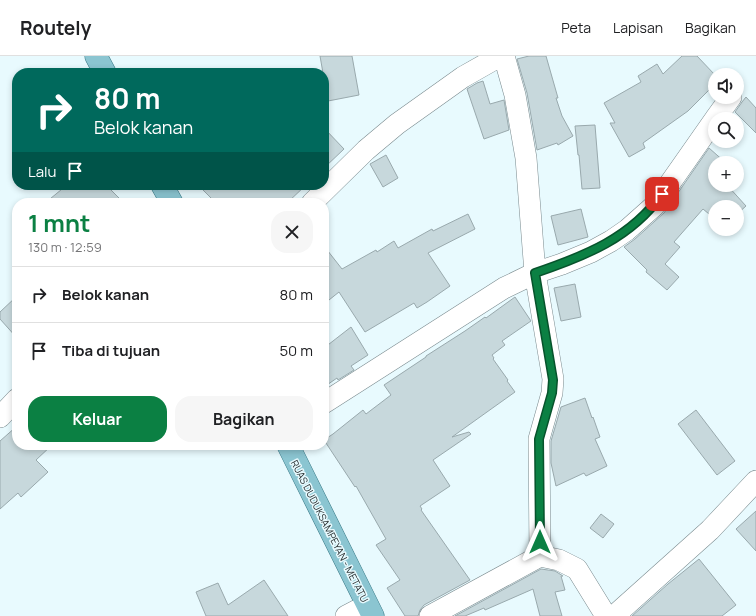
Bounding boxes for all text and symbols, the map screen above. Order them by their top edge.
text: Routely [20,15,91,41]
text: Peta [561,18,591,37]
text: Lapisan [613,18,663,37]
text: Bagikan [685,18,736,37]
map controls [708,68,744,236]
button: sound [708,68,744,104]
text: 80 m [94,79,160,117]
icon: right [28,84,80,136]
button: search [708,112,744,148]
text: Belok kanan [94,115,193,139]
button: + [708,156,744,192]
icon: arrive [64,160,86,182]
text: Lalu [28,161,56,182]
pin [645,177,679,211]
icon: arrive [651,183,673,205]
button: − [708,200,744,236]
text: 1 mnt [28,206,90,239]
button: close [271,211,313,253]
text: 130 m · 12:59 [28,238,102,256]
icon: right [28,284,50,306]
text: Belok kanan [62,284,149,305]
text: 80 m [279,284,313,305]
icon: arrive [28,340,50,362]
text: Tiba di tujuan [62,340,160,361]
text: 50 m [279,340,313,361]
button: Keluar [28,396,167,442]
button: Bagikan [175,396,313,442]
street label: RUAS DUDUKSAMPEYAN - METATU [288,457,372,605]
position arrow [519,521,561,563]

